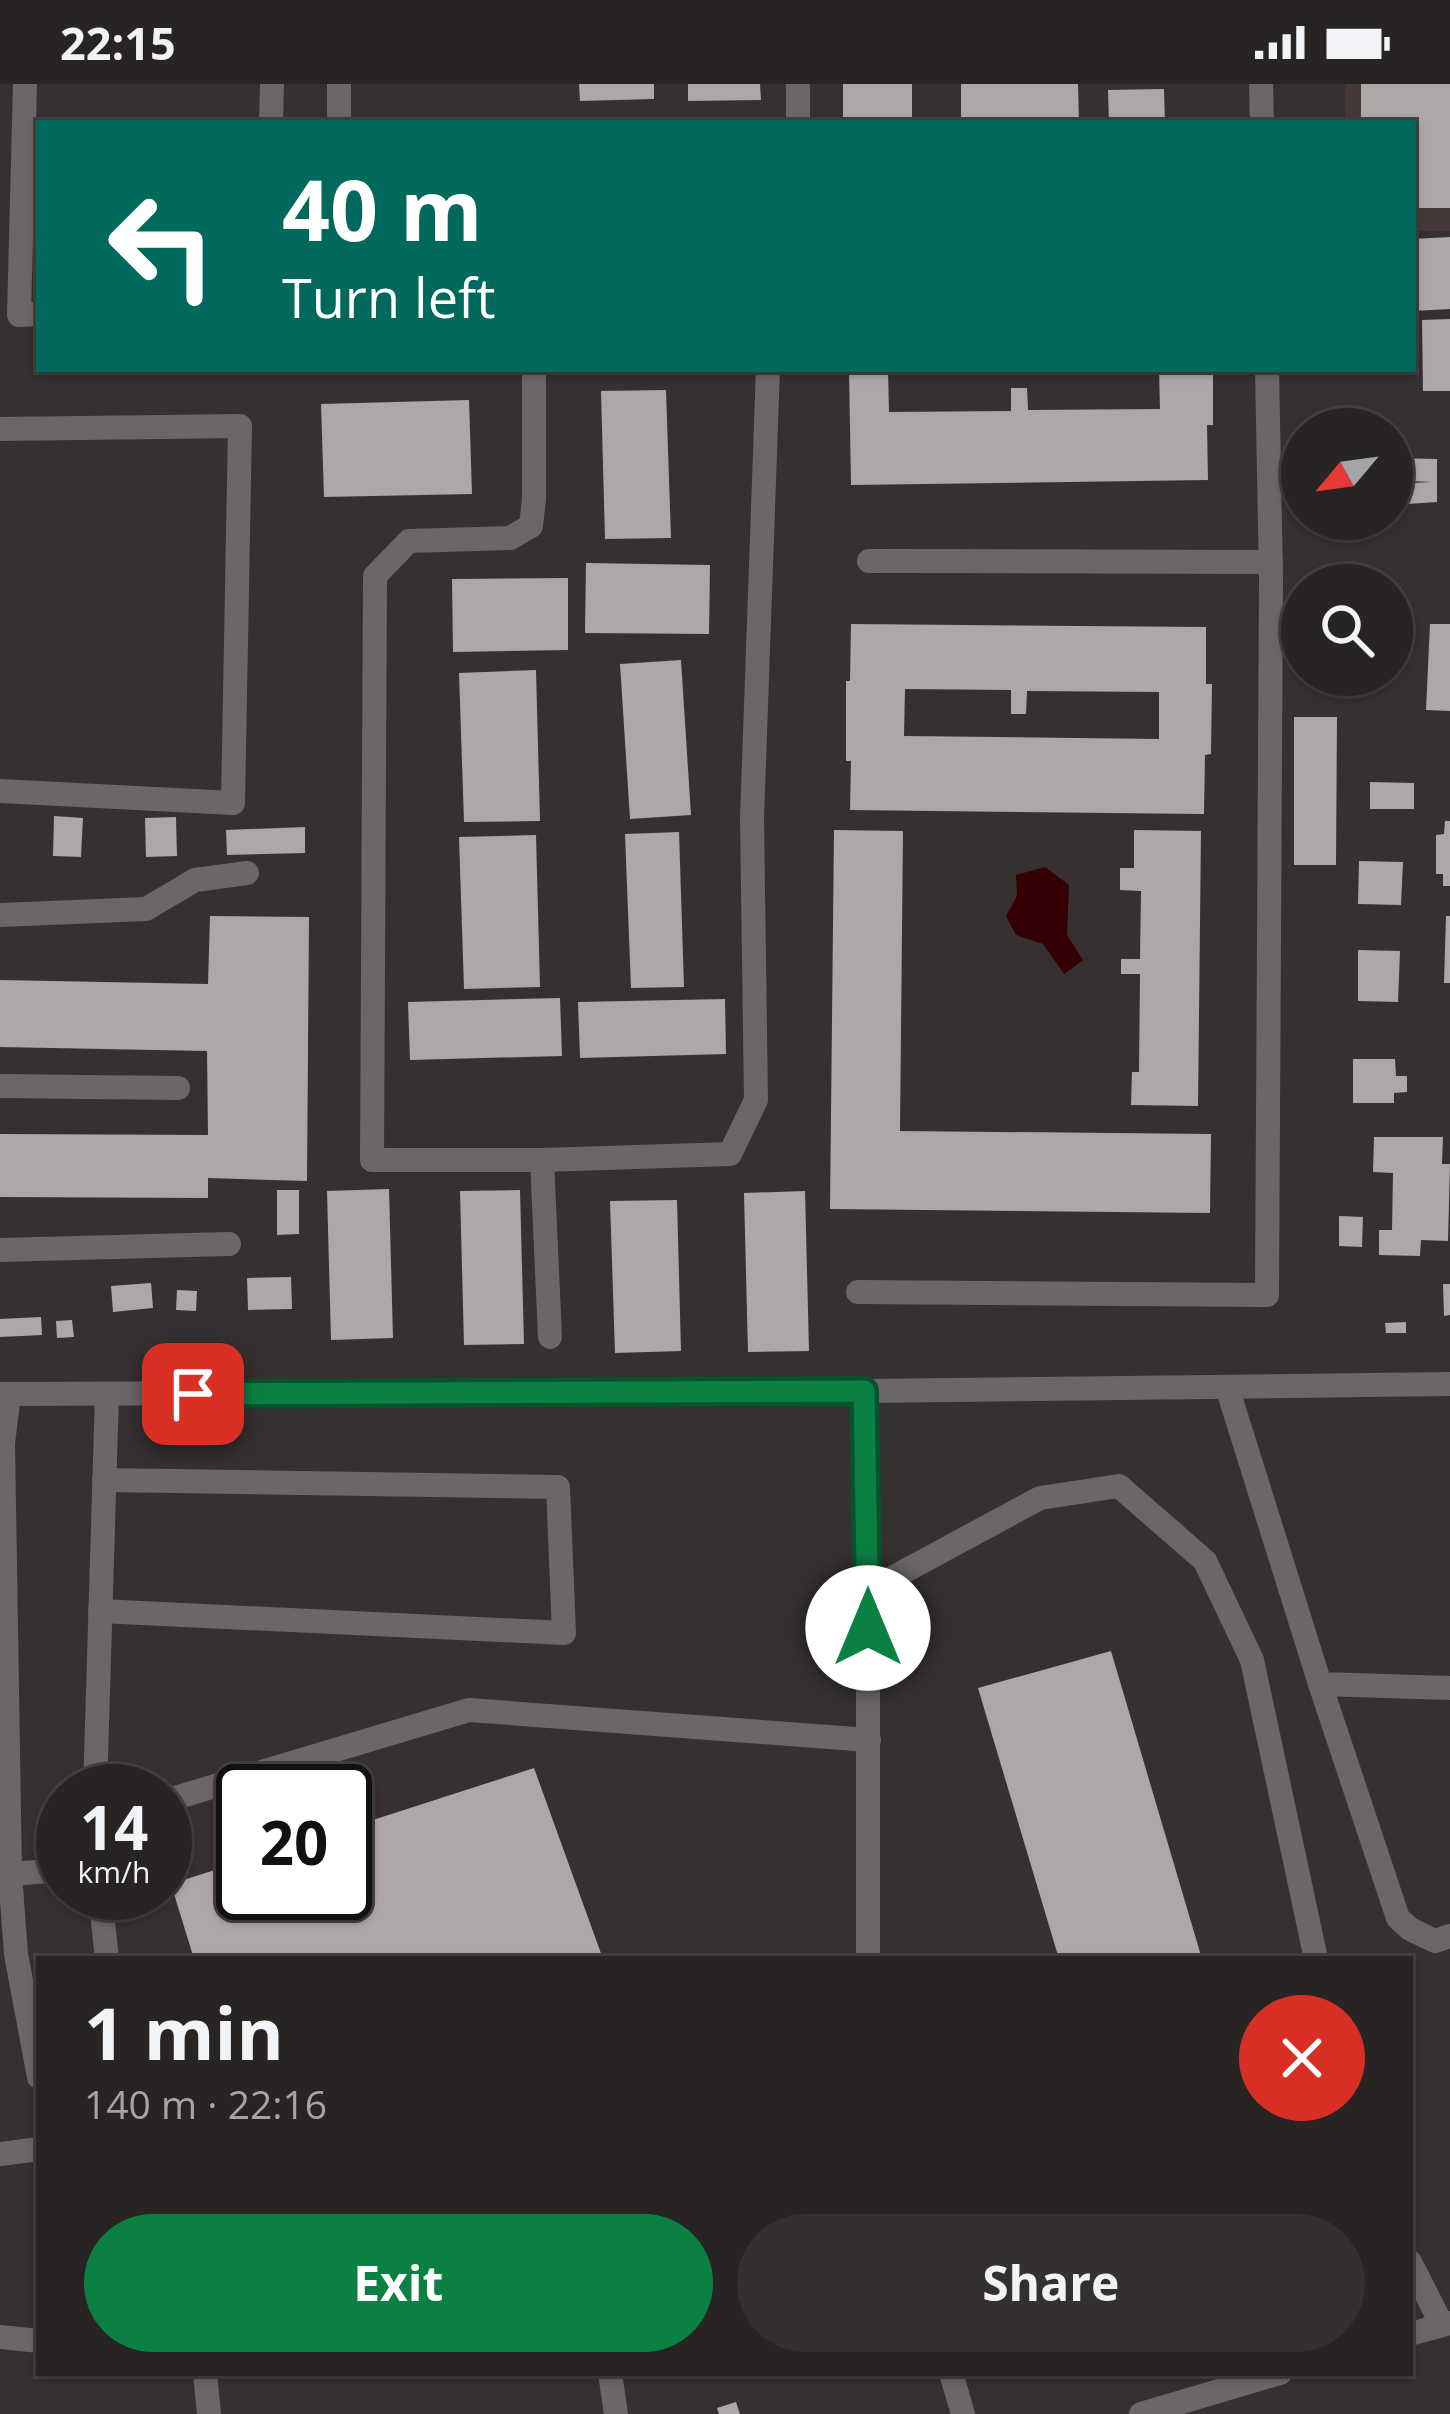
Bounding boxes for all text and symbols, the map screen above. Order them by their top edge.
text: 22:15 [60,12,176,73]
text: 40 m [282,151,482,266]
icon: left [84,168,240,324]
text: Turn left [282,260,495,334]
north arrow [1281,408,1413,540]
map controls [1281,408,1413,696]
button: search [1281,564,1413,696]
pin [142,1343,244,1445]
icon: arrive [160,1361,226,1427]
position arrow [805,1565,931,1691]
speed limit sign: 20 [216,1764,372,1920]
text: 14 [80,1786,148,1868]
text: km/h [78,1851,150,1892]
text: 1 min [84,1983,284,2081]
button: close [1239,1995,1365,2121]
text: 140 m · 22:16 [84,2077,327,2130]
button: Exit [84,2214,713,2352]
button: Share [737,2214,1365,2352]

